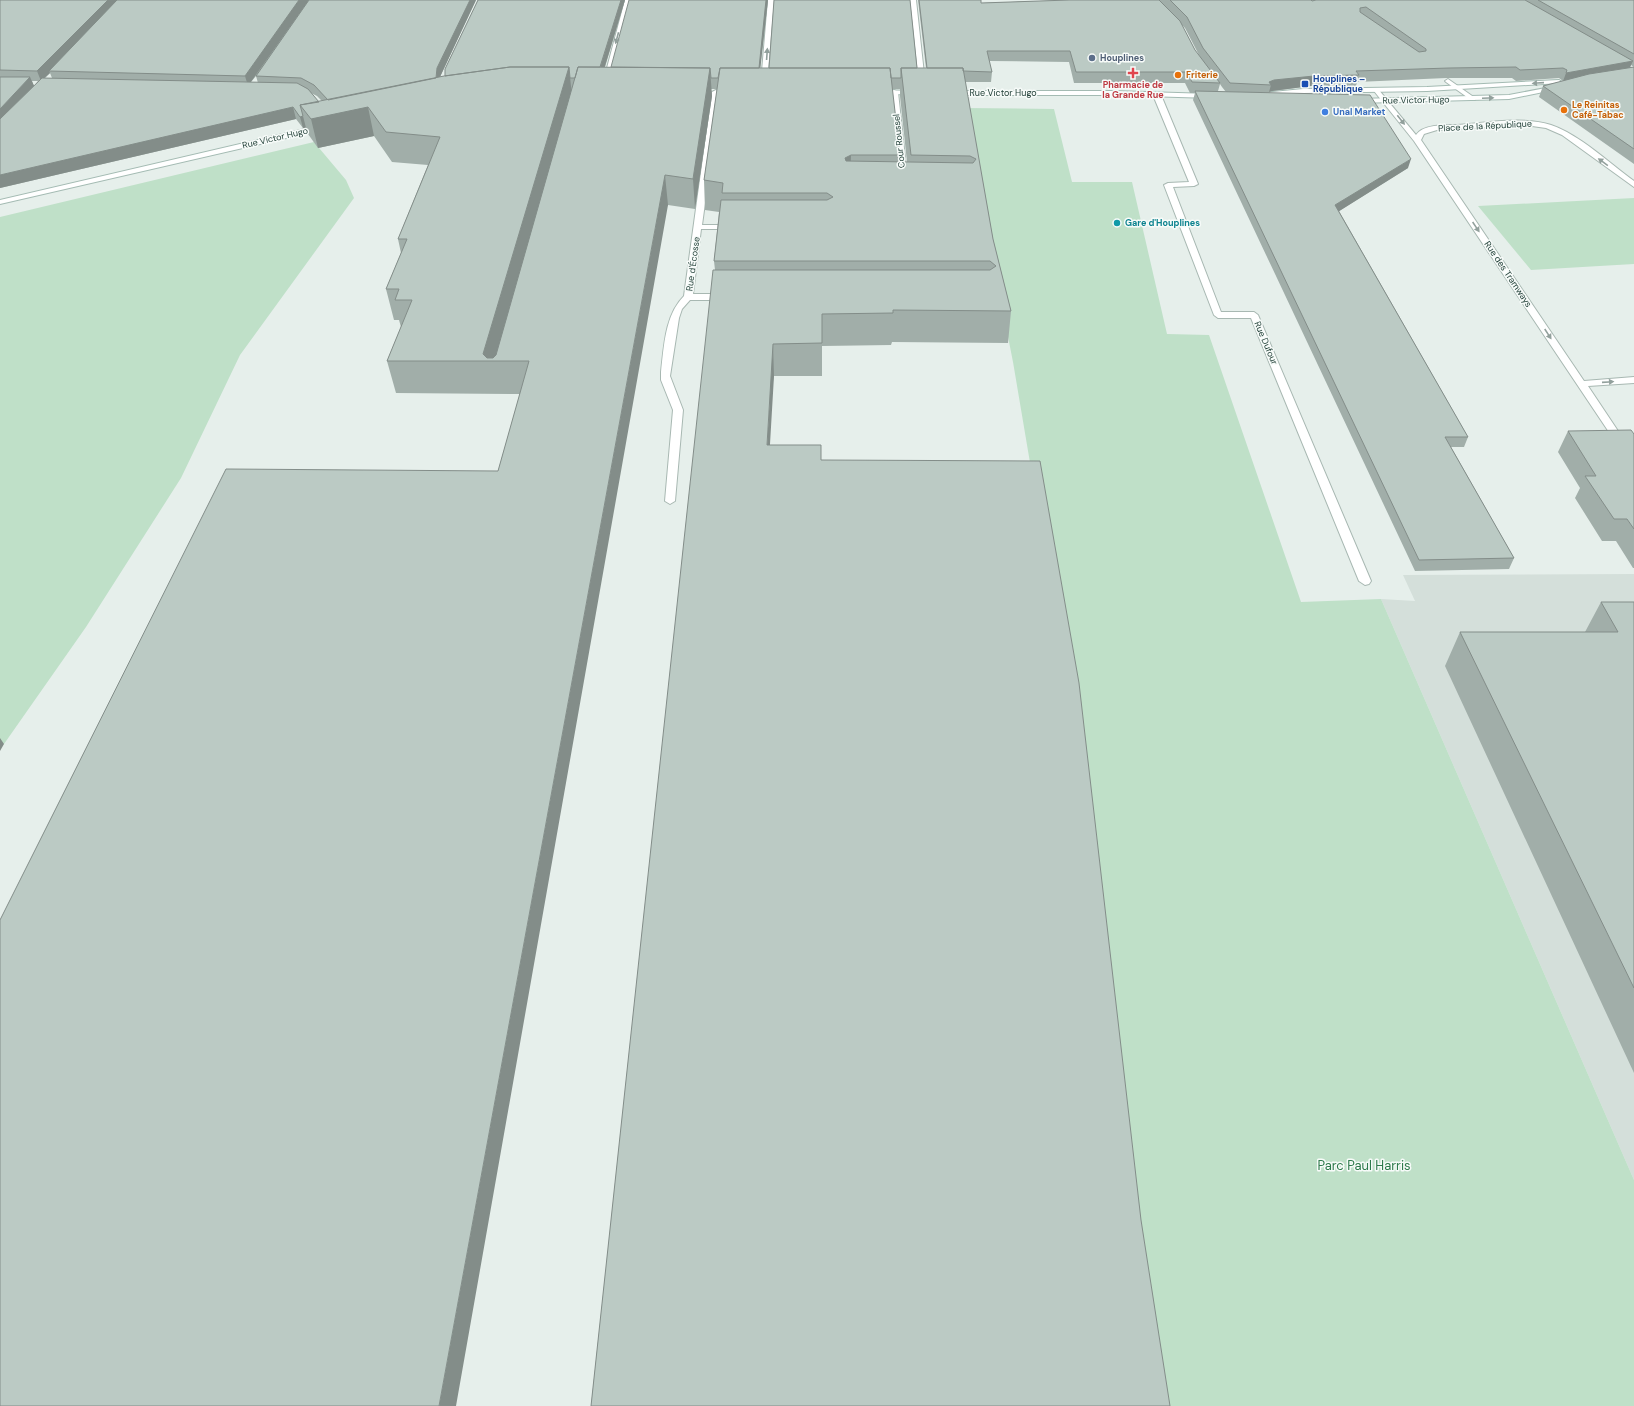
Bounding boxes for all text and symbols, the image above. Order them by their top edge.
one-way arrow [614,31,620,44]
one-way arrow [763,48,770,60]
place label: Houplines [1100,52,1144,64]
marker: Houplines [1087,53,1097,63]
marker: Pharmacie de la Grande Rue [1128,68,1138,78]
place label: Friterie [1186,69,1218,81]
marker: Friterie [1173,70,1183,80]
place label: Houplines – République [1313,73,1365,95]
place label: Pharmacie de la Grande Rue [1102,79,1164,101]
marker: Houplines – République [1300,79,1310,89]
one-way arrow [1531,80,1544,87]
street label: Rue Victor Hugo [969,87,1037,99]
street label: Rue Victor Hugo [1382,93,1450,107]
one-way arrow [1482,95,1494,102]
place label: Le Reinitas Café-Tabac [1572,99,1624,121]
marker: Le Reinitas Café-Tabac [1559,105,1569,115]
place label: Unal Market [1333,106,1386,118]
marker: Unal Market [1320,107,1330,117]
street label: Cour Roussel [890,113,908,169]
one-way arrow [1397,115,1405,126]
street label: Place de la République [1438,118,1532,134]
street label: Rue Victor Hugo [241,125,309,151]
one-way arrow [1597,158,1608,166]
place label: Gare d'Houplines [1125,217,1200,229]
marker: Gare d'Houplines [1112,218,1122,228]
one-way arrow [1472,221,1480,232]
street label: Rue d'Écosse [682,236,703,292]
street label: Rue des Tramways [1481,239,1535,310]
street label: Rue Dufour [1251,319,1281,367]
one-way arrow [1544,329,1552,340]
one-way arrow [1602,378,1614,385]
park label: Parc Paul Harris [1317,1157,1411,1174]

